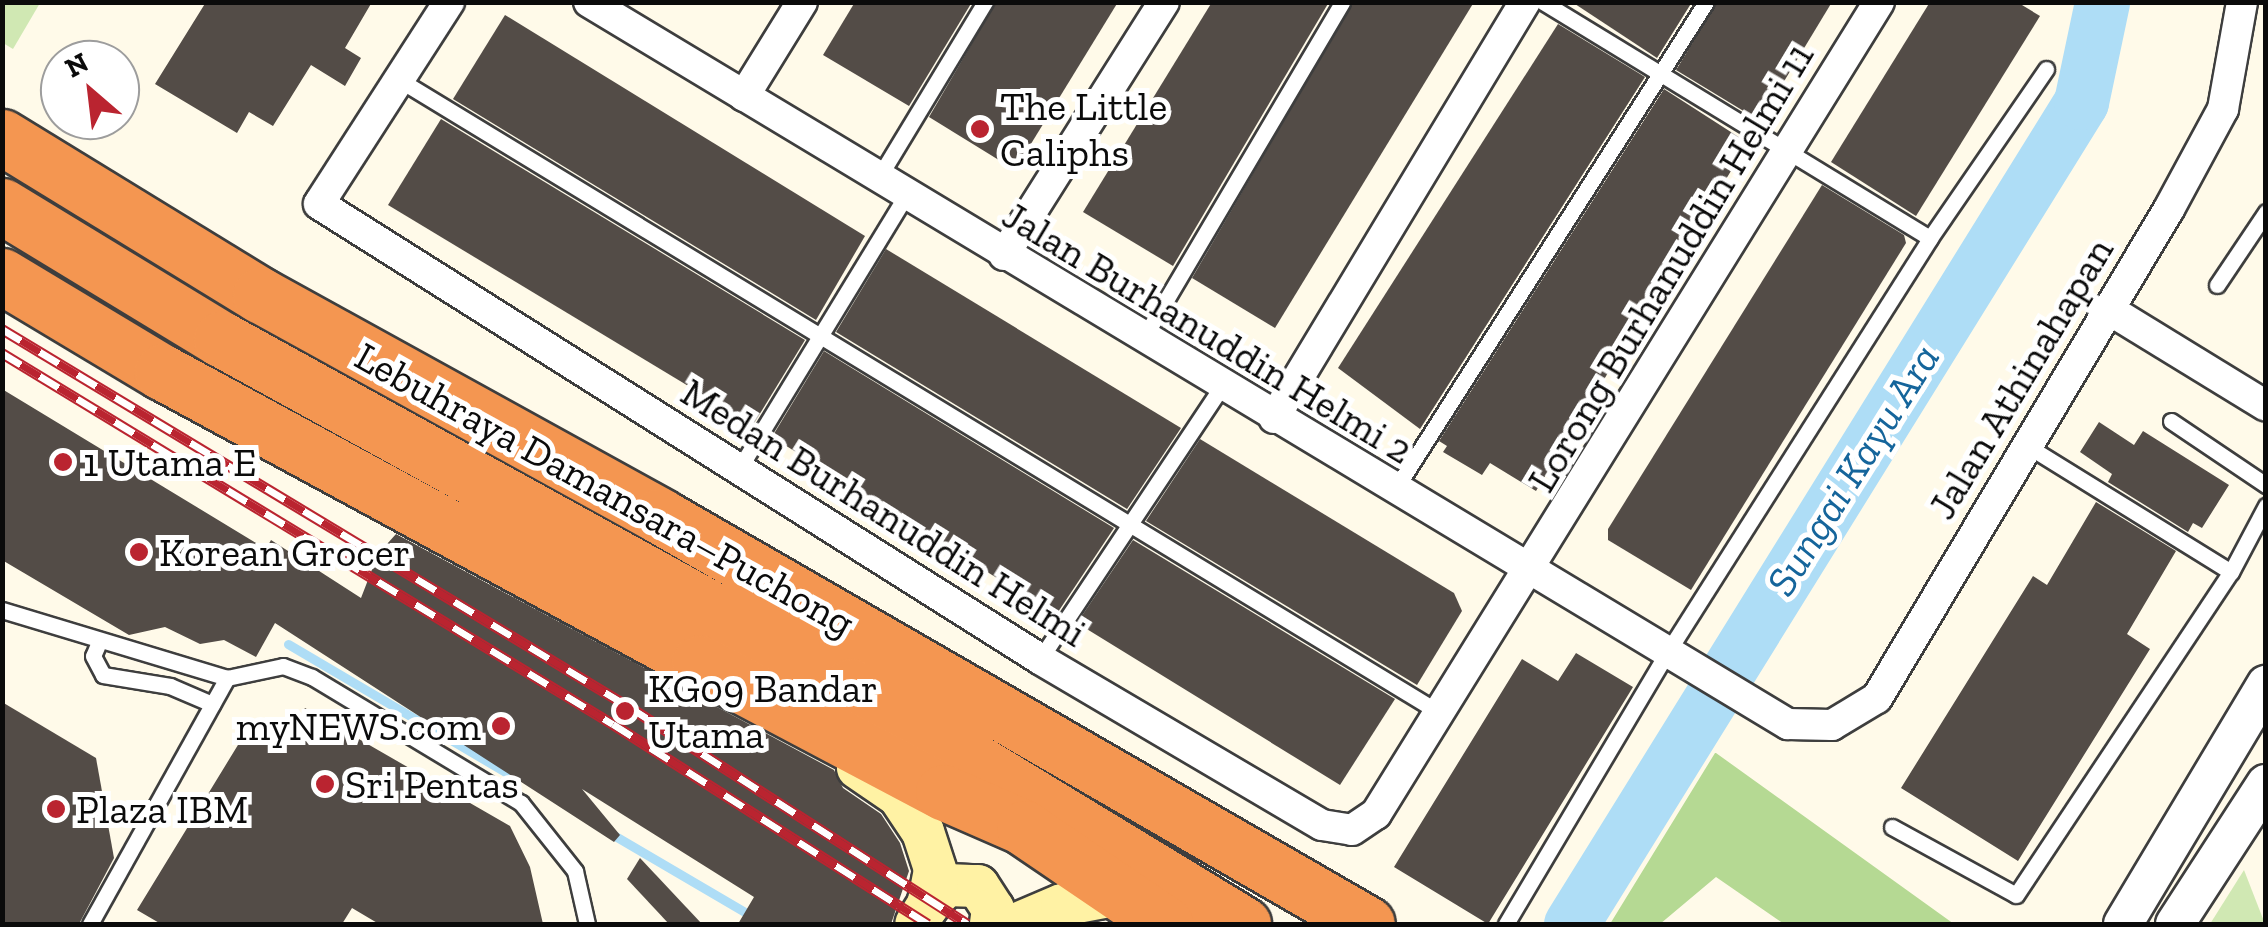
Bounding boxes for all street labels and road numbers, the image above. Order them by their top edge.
street label: Lorong Burhanuddin Helmi 11 [1517,34,1823,500]
street label: Jalan Burhanuddin Helmi 2 [994,190,1422,474]
street label: Jalan Athinahapan [1917,228,2123,528]
street label: Lebuhraya Damansara–Puchong [347,332,863,646]
street label: Medan Burhanuddin Helmi [673,368,1095,656]

